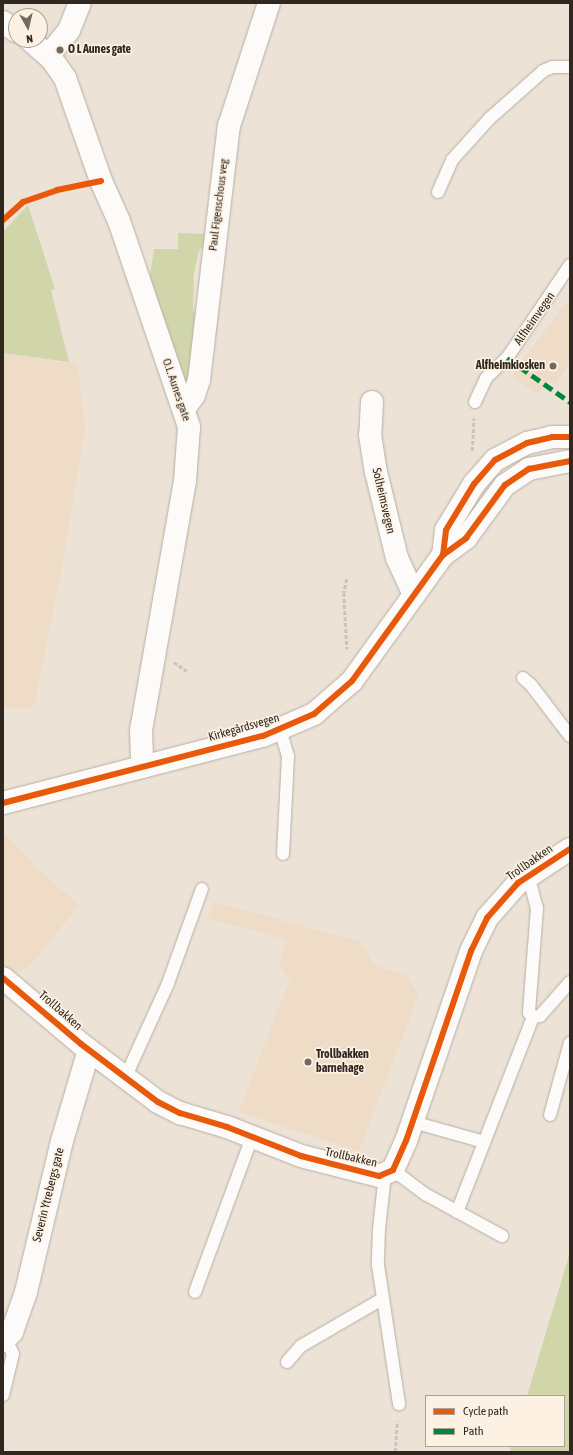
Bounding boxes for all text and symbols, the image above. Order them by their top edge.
north arrow [8,8,48,48]
text: N [25,32,34,45]
place label: O L Aunes gate [68,43,131,57]
marker: O L Aunes gate [55,45,65,55]
street label: Paul Figenschous veg [206,158,232,252]
street label: Alfheimvegen [511,290,559,348]
street label: O.L. Aunes gate [159,357,193,423]
place label: Alfheimkiosken [476,359,545,373]
marker: Alfheimkiosken [548,361,558,371]
street label: Solheimsvegen [368,467,398,535]
street label: Kirkegårdsvegen [207,711,281,745]
street label: Trollbakken [504,842,556,884]
street label: Trollbakken [35,988,85,1034]
place label: Trollbakken barnehage [316,1048,369,1076]
marker: Trollbakken barnehage [303,1057,313,1067]
street label: Trollbakken [324,1145,378,1171]
street label: Severin Ytrebergs gate [30,1146,68,1244]
legend [425,1395,565,1447]
text: Cycle path [463,1404,508,1418]
text: Path [463,1424,484,1438]

